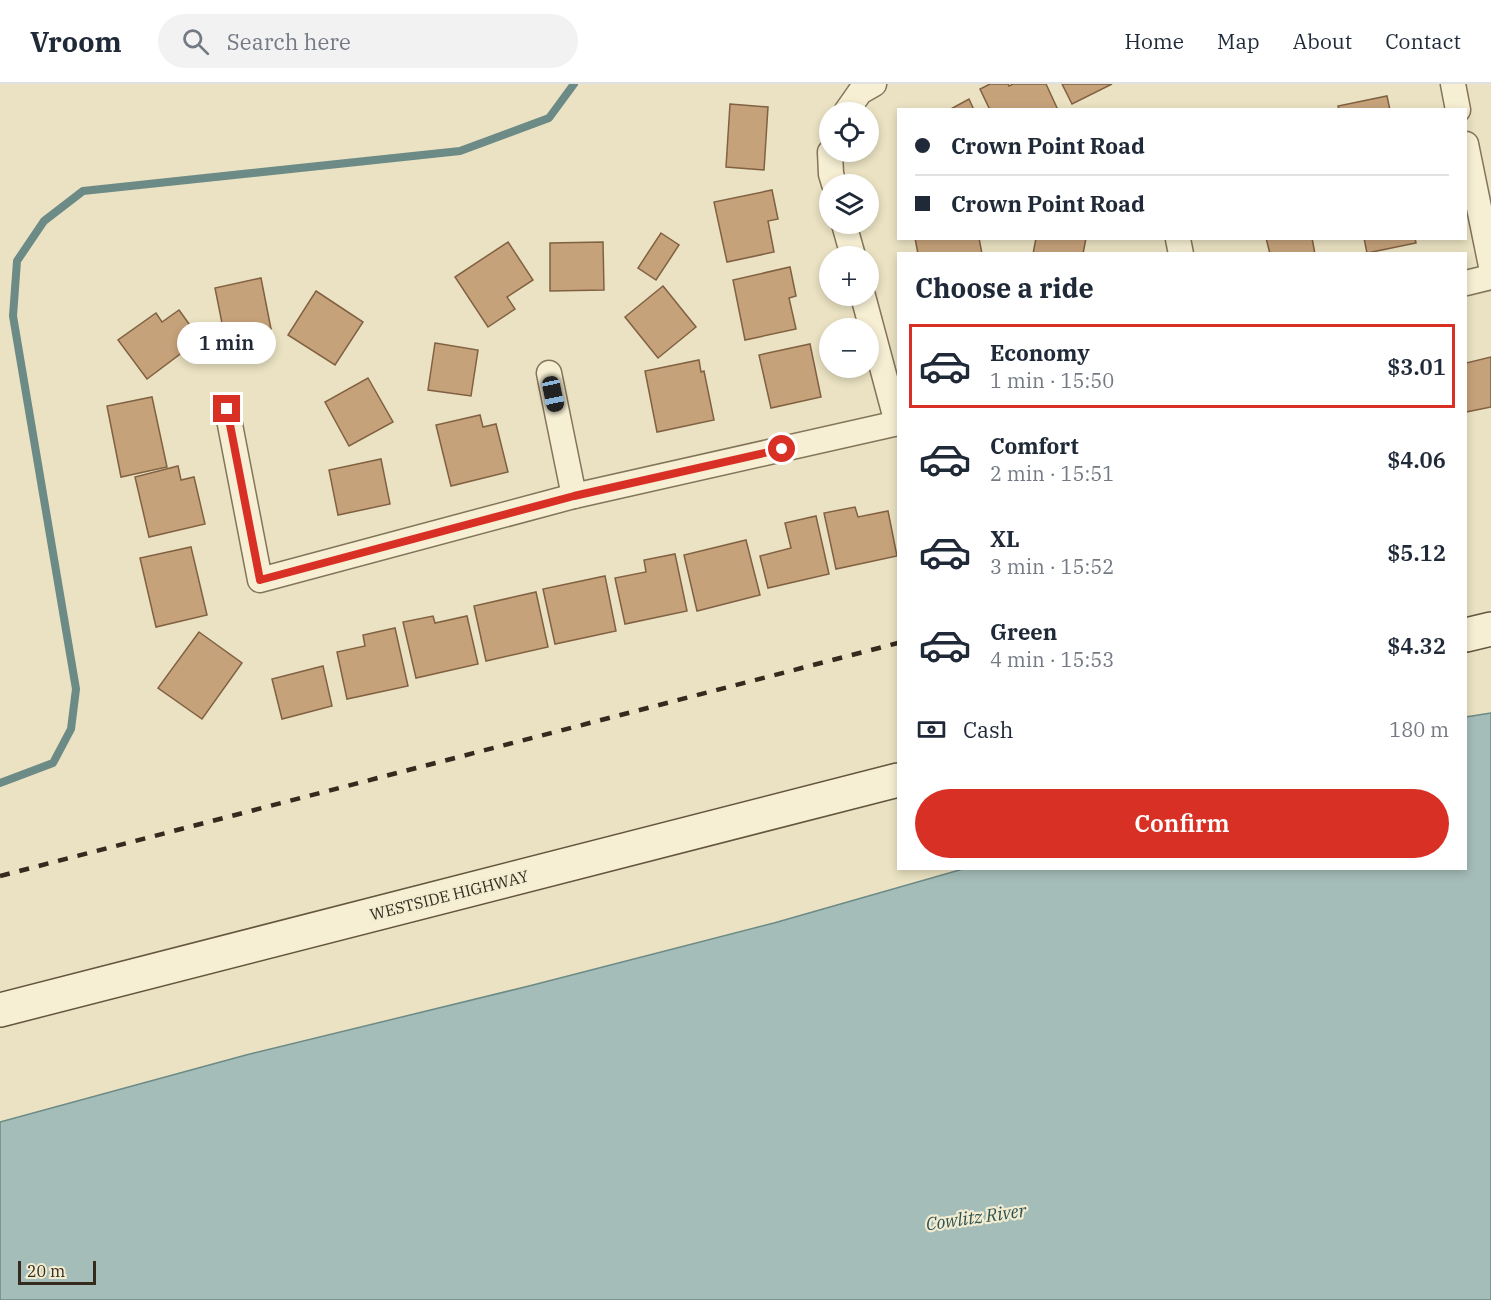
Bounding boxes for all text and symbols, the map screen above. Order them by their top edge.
search box [158,14,578,68]
text: Vroom [30,23,122,60]
icon: search [179,25,212,58]
text: Search here [227,27,351,56]
text: Home [1124,27,1184,55]
text: Map [1217,27,1260,55]
text: About [1293,27,1352,55]
text: Contact [1385,27,1461,55]
map controls [819,102,879,378]
button: locate [819,102,879,162]
text: Crown Point Road [951,131,1145,160]
button: layers [819,174,879,234]
text: Crown Point Road [951,189,1145,218]
button: + [819,246,879,306]
text: Choose a ride [915,270,1094,305]
button: − [819,318,879,378]
callout: 1 min [178,322,276,364]
text: 1 min [199,329,254,356]
text: Economy [990,338,1090,367]
icon: car [918,339,972,393]
text: $3.01 [1387,352,1446,381]
text: 1 min · 15:50 [990,367,1114,394]
car [540,375,566,413]
route end [213,395,240,422]
text: Comfort [990,431,1079,460]
icon: car [918,432,972,486]
route start [768,435,795,462]
text: $4.06 [1387,445,1446,474]
text: 2 min · 15:51 [990,460,1114,487]
text: XL [990,524,1020,553]
icon: car [918,525,972,579]
text: $5.12 [1387,538,1446,567]
text: 3 min · 15:52 [990,553,1114,580]
text: Green [990,617,1057,646]
icon: car [918,618,972,672]
text: $4.32 [1387,631,1446,660]
text: 4 min · 15:53 [990,646,1114,673]
icon: cash [915,713,948,746]
text: Cash [963,715,1014,744]
text: 180 m [1389,716,1449,743]
button: Confirm [915,789,1449,858]
street label: WESTSIDE HIGHWAY [368,866,530,924]
water label: Cowlitz River [924,1198,1029,1235]
scale bar [18,1258,96,1286]
text: 20 m [27,1261,65,1281]

